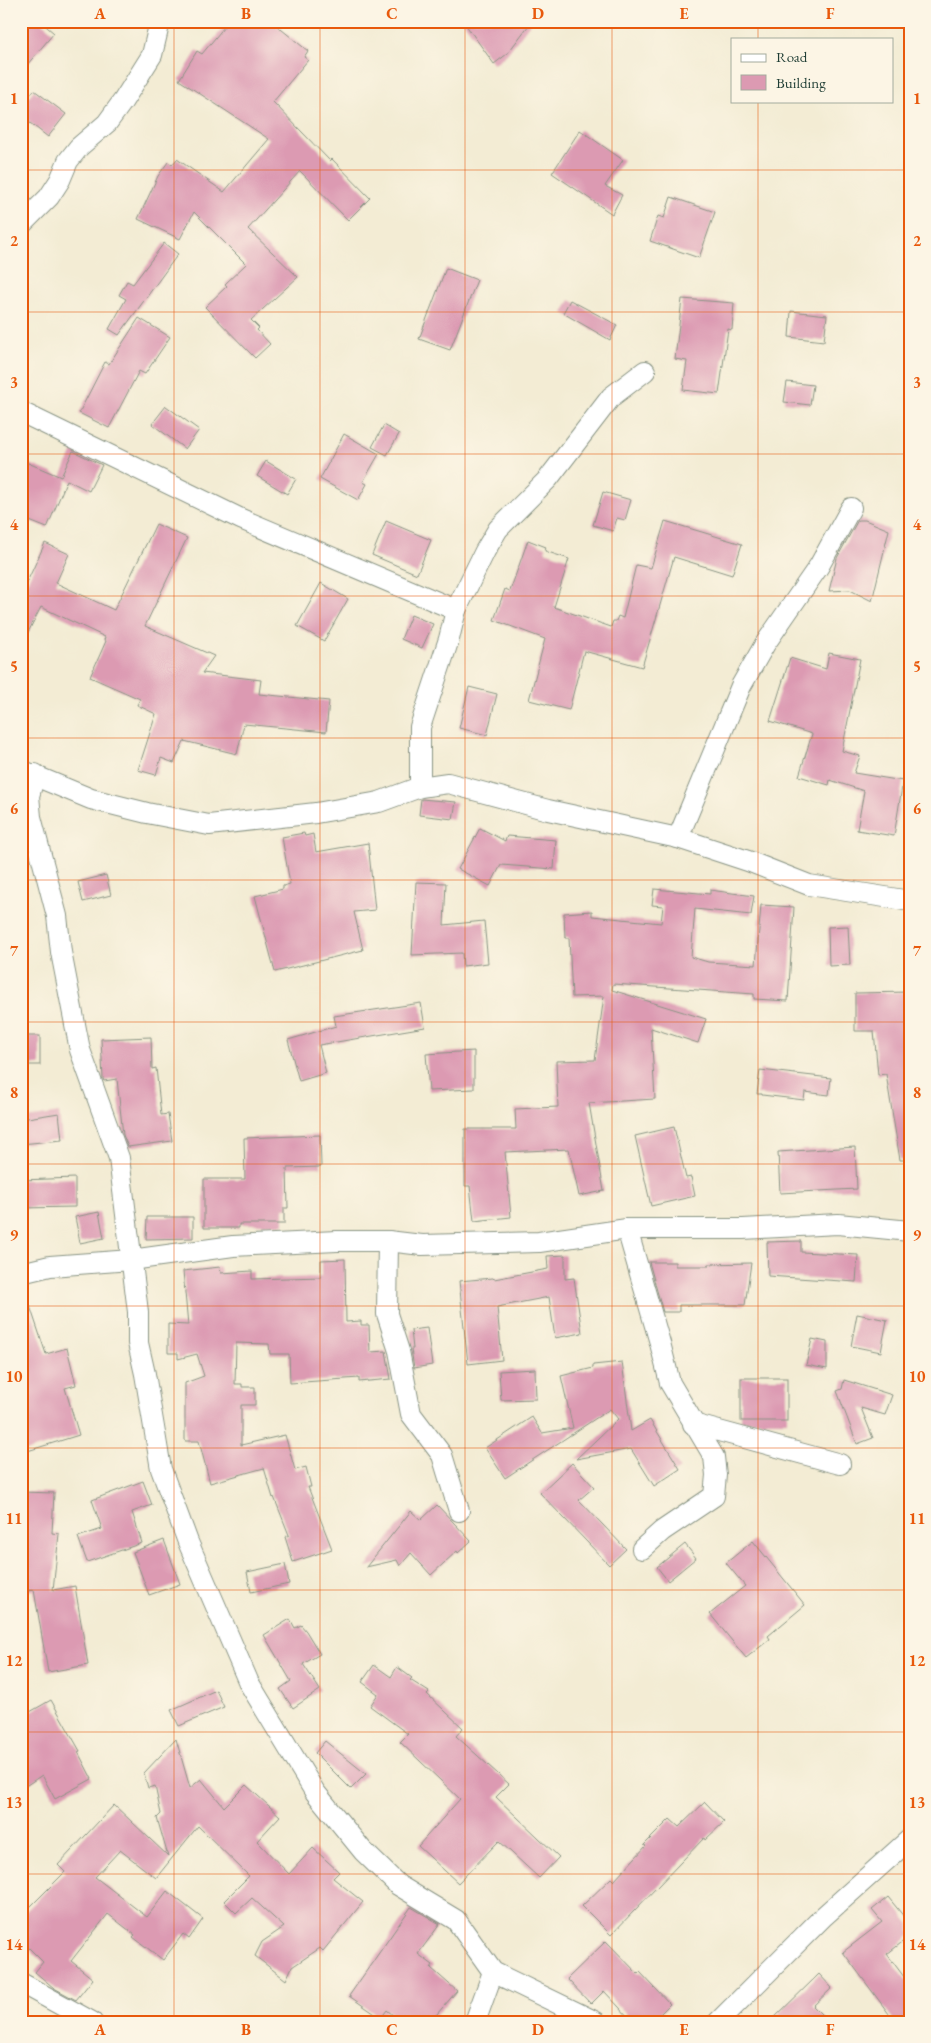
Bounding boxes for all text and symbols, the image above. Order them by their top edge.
text: A [93,3,106,24]
text: B [241,3,251,24]
text: C [386,3,398,24]
text: D [532,3,544,24]
text: E [679,3,689,24]
text: F [826,3,835,24]
legend [731,38,894,102]
text: Road [776,47,808,66]
text: Building [776,73,826,92]
text: 1 [10,88,18,109]
text: 1 [913,88,921,109]
text: 2 [10,230,19,251]
text: 2 [913,230,922,251]
text: 3 [10,372,18,393]
text: 3 [913,372,921,393]
text: 4 [10,514,19,535]
text: 4 [913,514,922,535]
text: 5 [10,656,18,677]
text: 5 [913,656,921,677]
text: 6 [10,798,19,819]
text: 6 [913,798,922,819]
text: 7 [10,940,19,961]
text: 7 [913,940,922,961]
text: 8 [10,1082,18,1103]
text: 8 [913,1082,921,1103]
text: 9 [10,1224,19,1245]
text: 9 [913,1224,922,1245]
text: 10 [6,1366,23,1387]
text: 10 [909,1366,926,1387]
text: 11 [6,1508,22,1529]
text: 11 [909,1508,925,1529]
text: 12 [6,1650,23,1671]
text: 12 [909,1650,926,1671]
text: 13 [6,1792,22,1813]
text: 13 [909,1792,925,1813]
text: 14 [6,1934,23,1955]
text: 14 [909,1934,926,1955]
text: A [93,2019,106,2040]
text: B [241,2019,251,2040]
text: C [386,2019,398,2040]
text: D [532,2019,544,2040]
text: E [679,2019,689,2040]
text: F [826,2019,835,2040]

